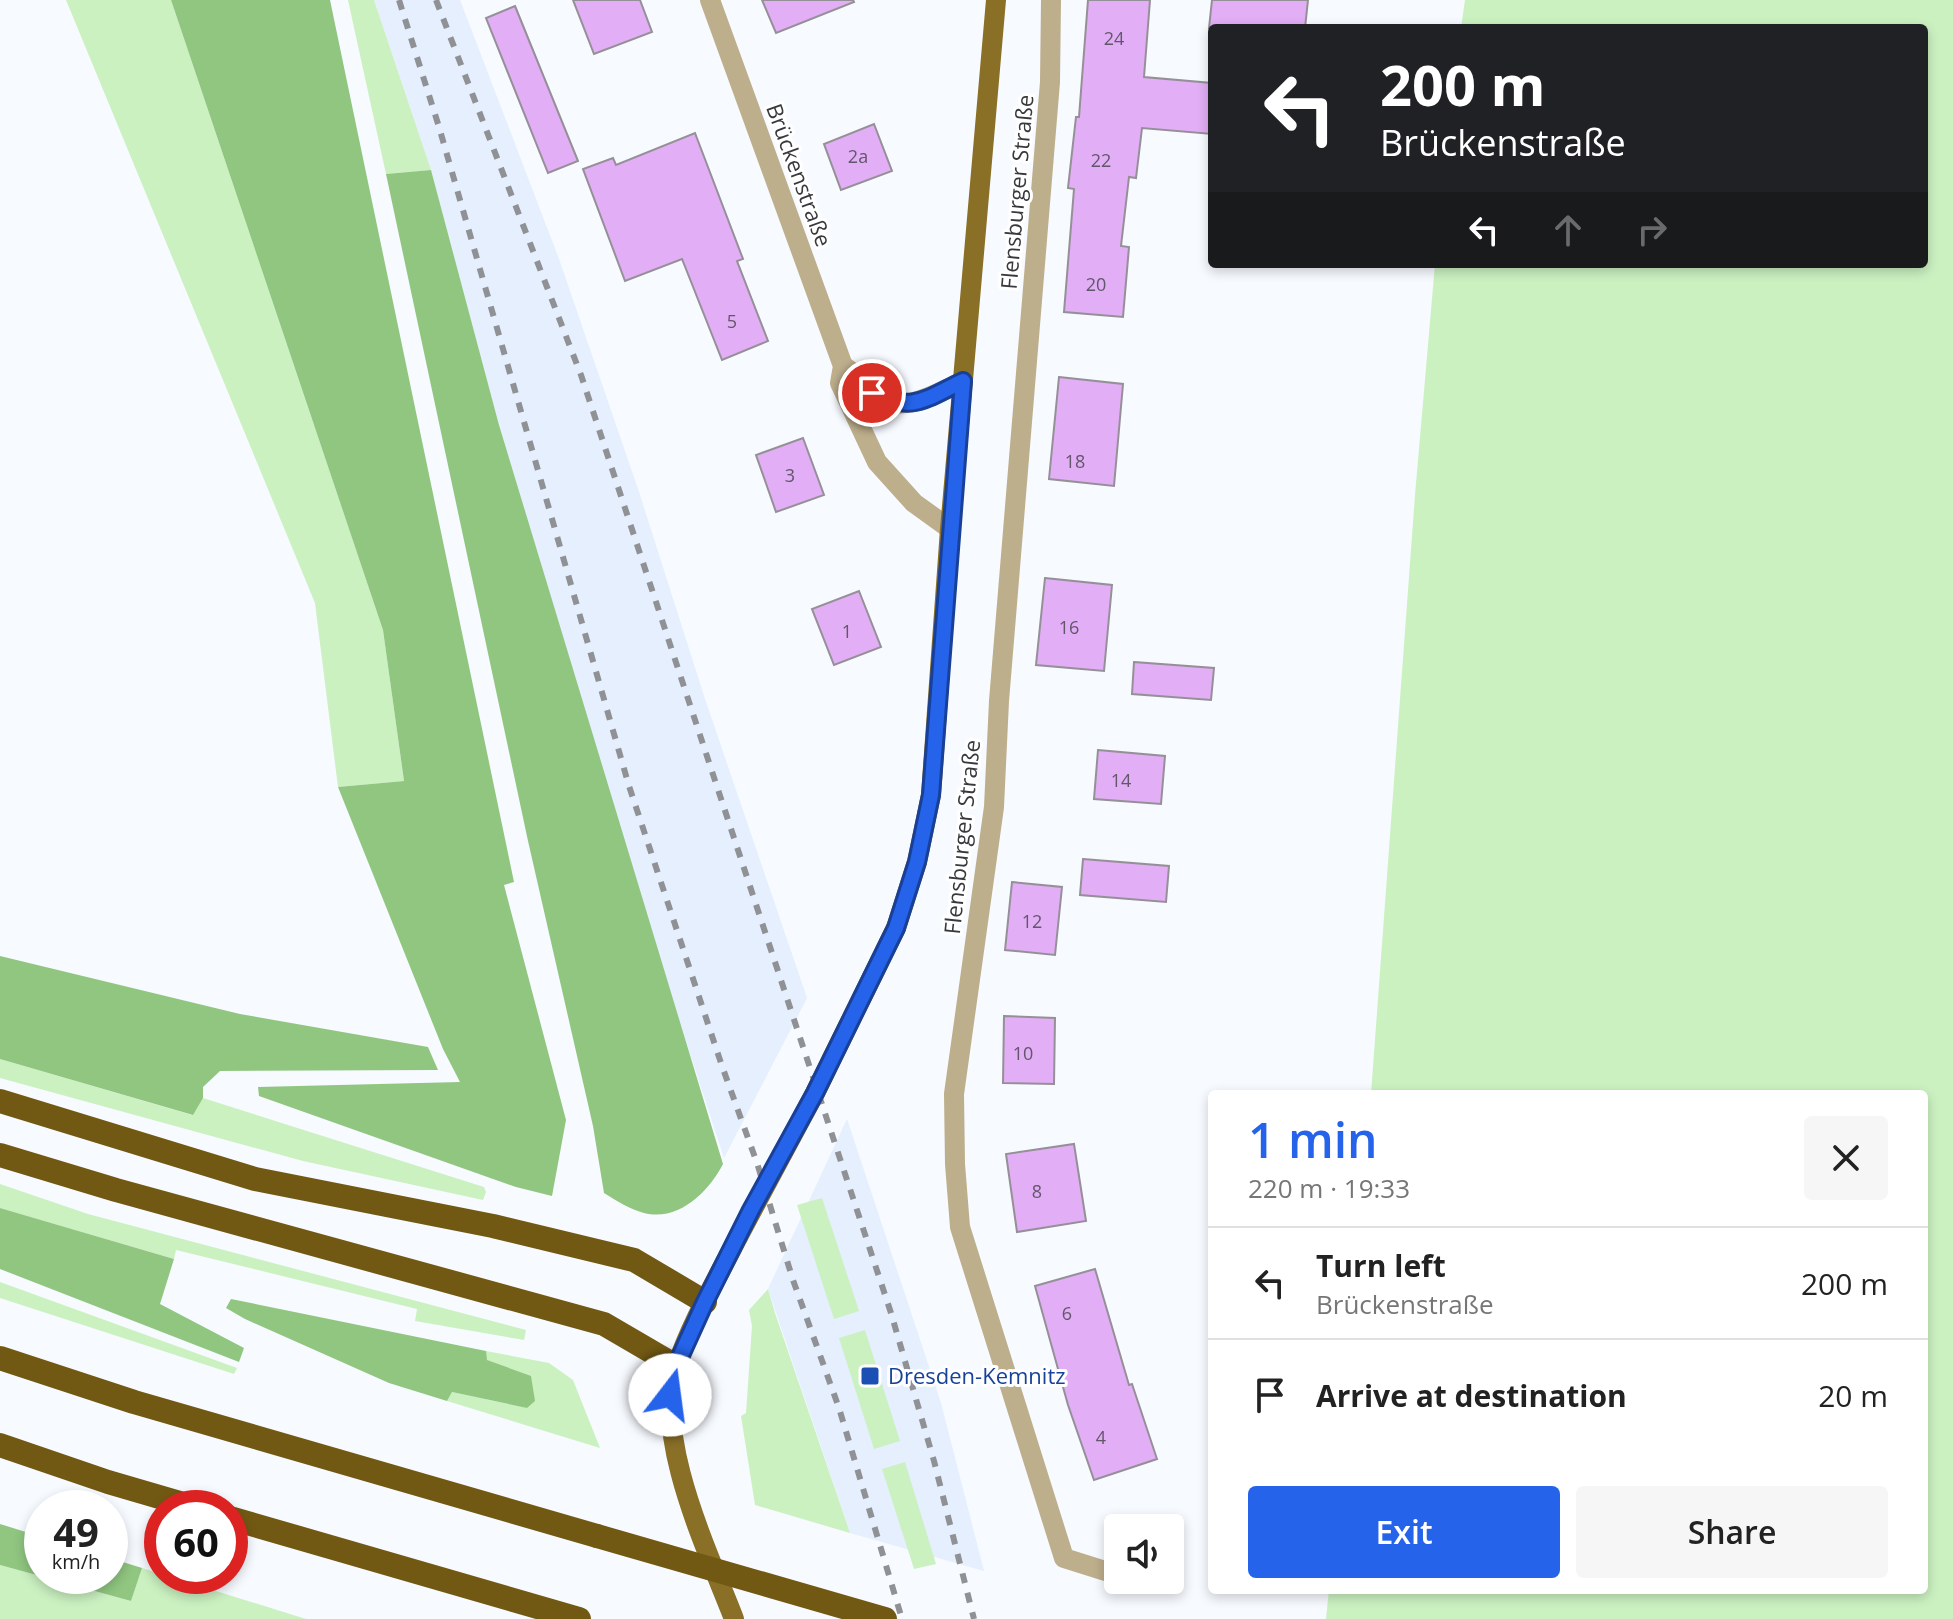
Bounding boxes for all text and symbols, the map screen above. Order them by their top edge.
house number: 24 [1104,26,1124,50]
text: 200 m [1380,46,1546,122]
icon: left [1248,56,1352,160]
street label: Flensburger Straße [993,93,1039,291]
street label: Brückenstraße [760,99,840,250]
text: Brückenstraße [1380,118,1626,167]
house number: 2a [848,144,868,168]
house number: 22 [1091,148,1111,172]
icon: left [1462,208,1506,252]
icon: ahead [1546,208,1590,252]
icon: right [1630,208,1674,252]
house number: 20 [1086,272,1106,296]
house number: 5 [727,309,737,333]
pin [838,359,906,427]
icon: arrive [850,371,894,415]
house number: 18 [1065,449,1085,473]
house number: 3 [785,463,795,487]
house number: 16 [1059,615,1079,639]
house number: 1 [842,619,852,643]
street label: Flensburger Straße [936,738,986,936]
house number: 14 [1111,768,1131,792]
house number: 12 [1022,909,1042,933]
house number: 10 [1013,1041,1033,1065]
text: 1 min [1248,1107,1378,1172]
button: close [1804,1116,1888,1200]
text: 220 m · 19:33 [1248,1170,1410,1206]
house number: 8 [1032,1179,1042,1203]
text: Turn left [1316,1245,1446,1286]
icon: left [1248,1261,1292,1305]
text: 200 m [1801,1263,1888,1304]
text: Brückenstraße [1316,1286,1494,1322]
house number: 6 [1062,1301,1072,1325]
position arrow [628,1353,712,1437]
place label: Dresden-Kemnitz [888,1360,1066,1390]
marker: Dresden-Kemnitz [859,1365,881,1387]
icon: arrive [1248,1373,1292,1417]
text: Arrive at destination [1316,1375,1627,1416]
text: 20 m [1818,1375,1888,1416]
house number: 4 [1096,1425,1106,1449]
button: Exit [1248,1486,1560,1578]
button: Share [1576,1486,1888,1578]
speed limit sign: 60 [144,1490,248,1594]
text: 49 [53,1504,99,1559]
map controls [1104,1514,1184,1594]
button: sound [1104,1514,1184,1594]
text: km/h [52,1548,100,1575]

